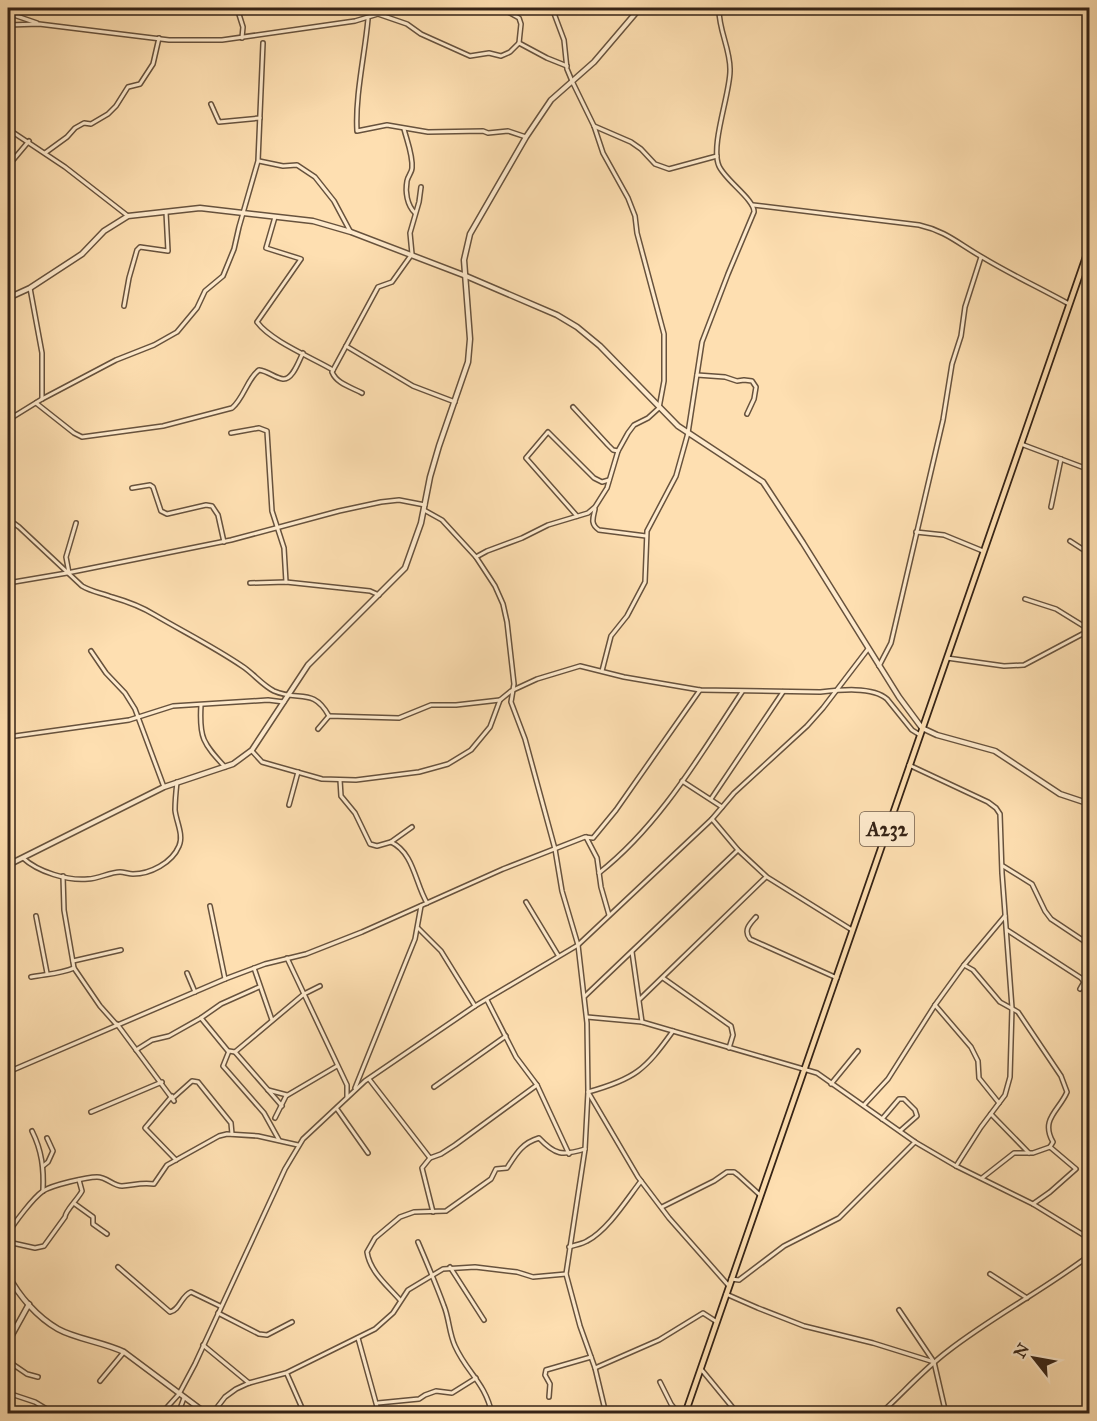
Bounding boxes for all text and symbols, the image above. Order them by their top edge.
road number: A232 [860,812,914,846]
north arrow [1004,1328,1064,1388]
text: N [1010,1339,1033,1361]

